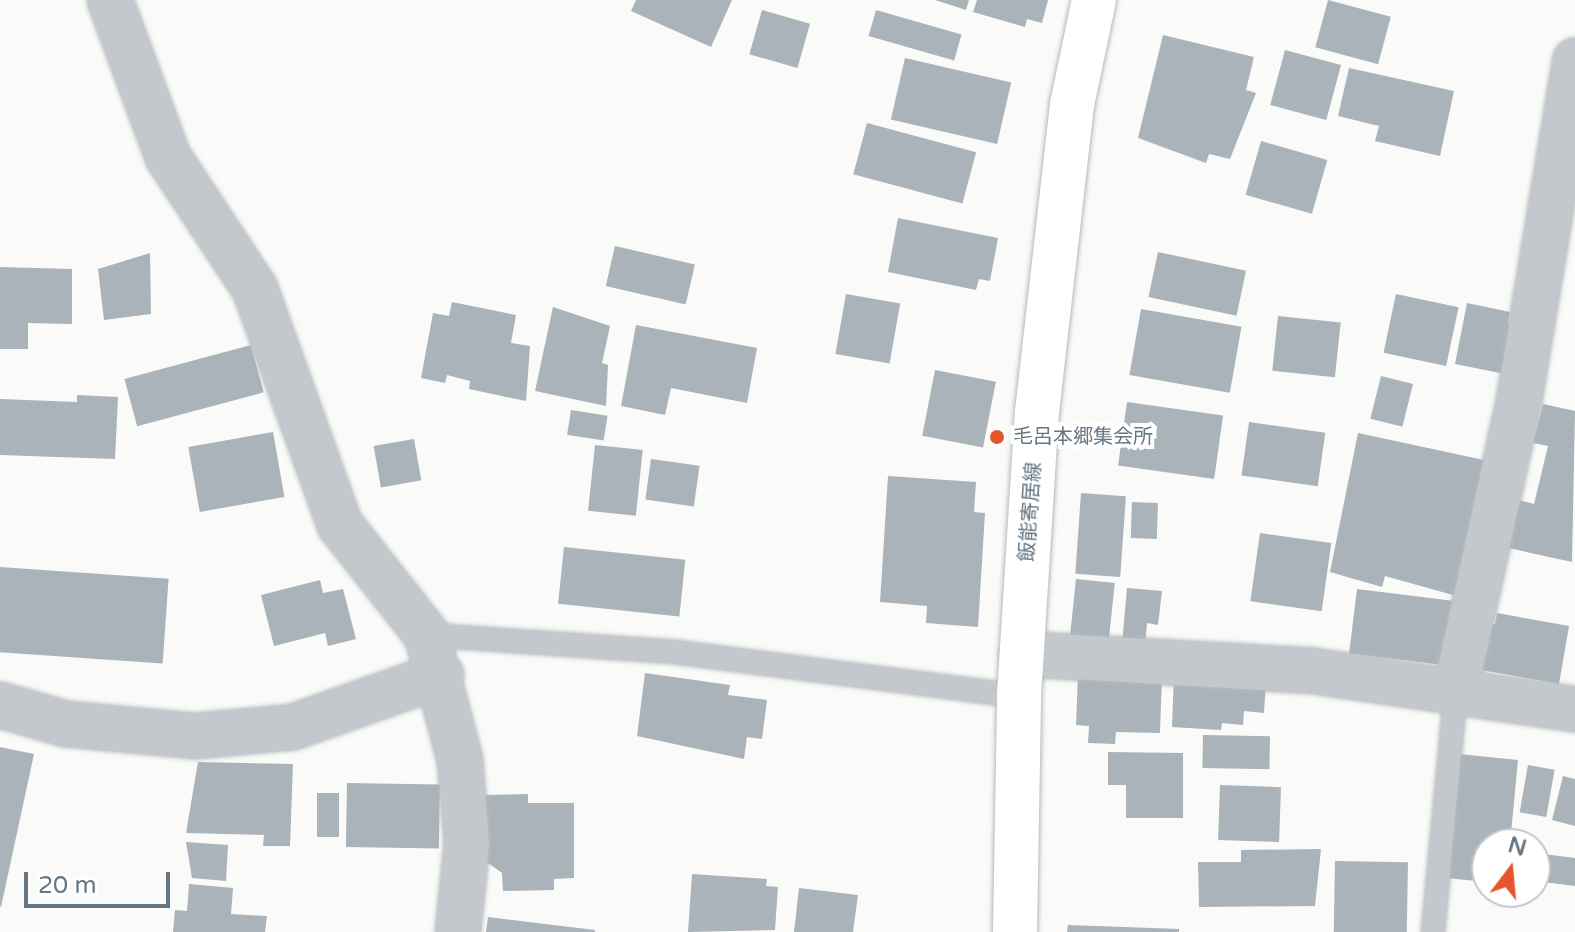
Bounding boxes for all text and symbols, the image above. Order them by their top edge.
place label: 毛呂本郷集会所 [1013,425,1153,449]
marker: 毛呂本郷集会所 [988,428,1006,446]
street label: 飯能寄居線 [1016,461,1046,563]
north arrow [1471,828,1551,908]
text: N [1505,832,1529,862]
scale bar [28,856,174,906]
text: 20 m [38,871,96,900]

